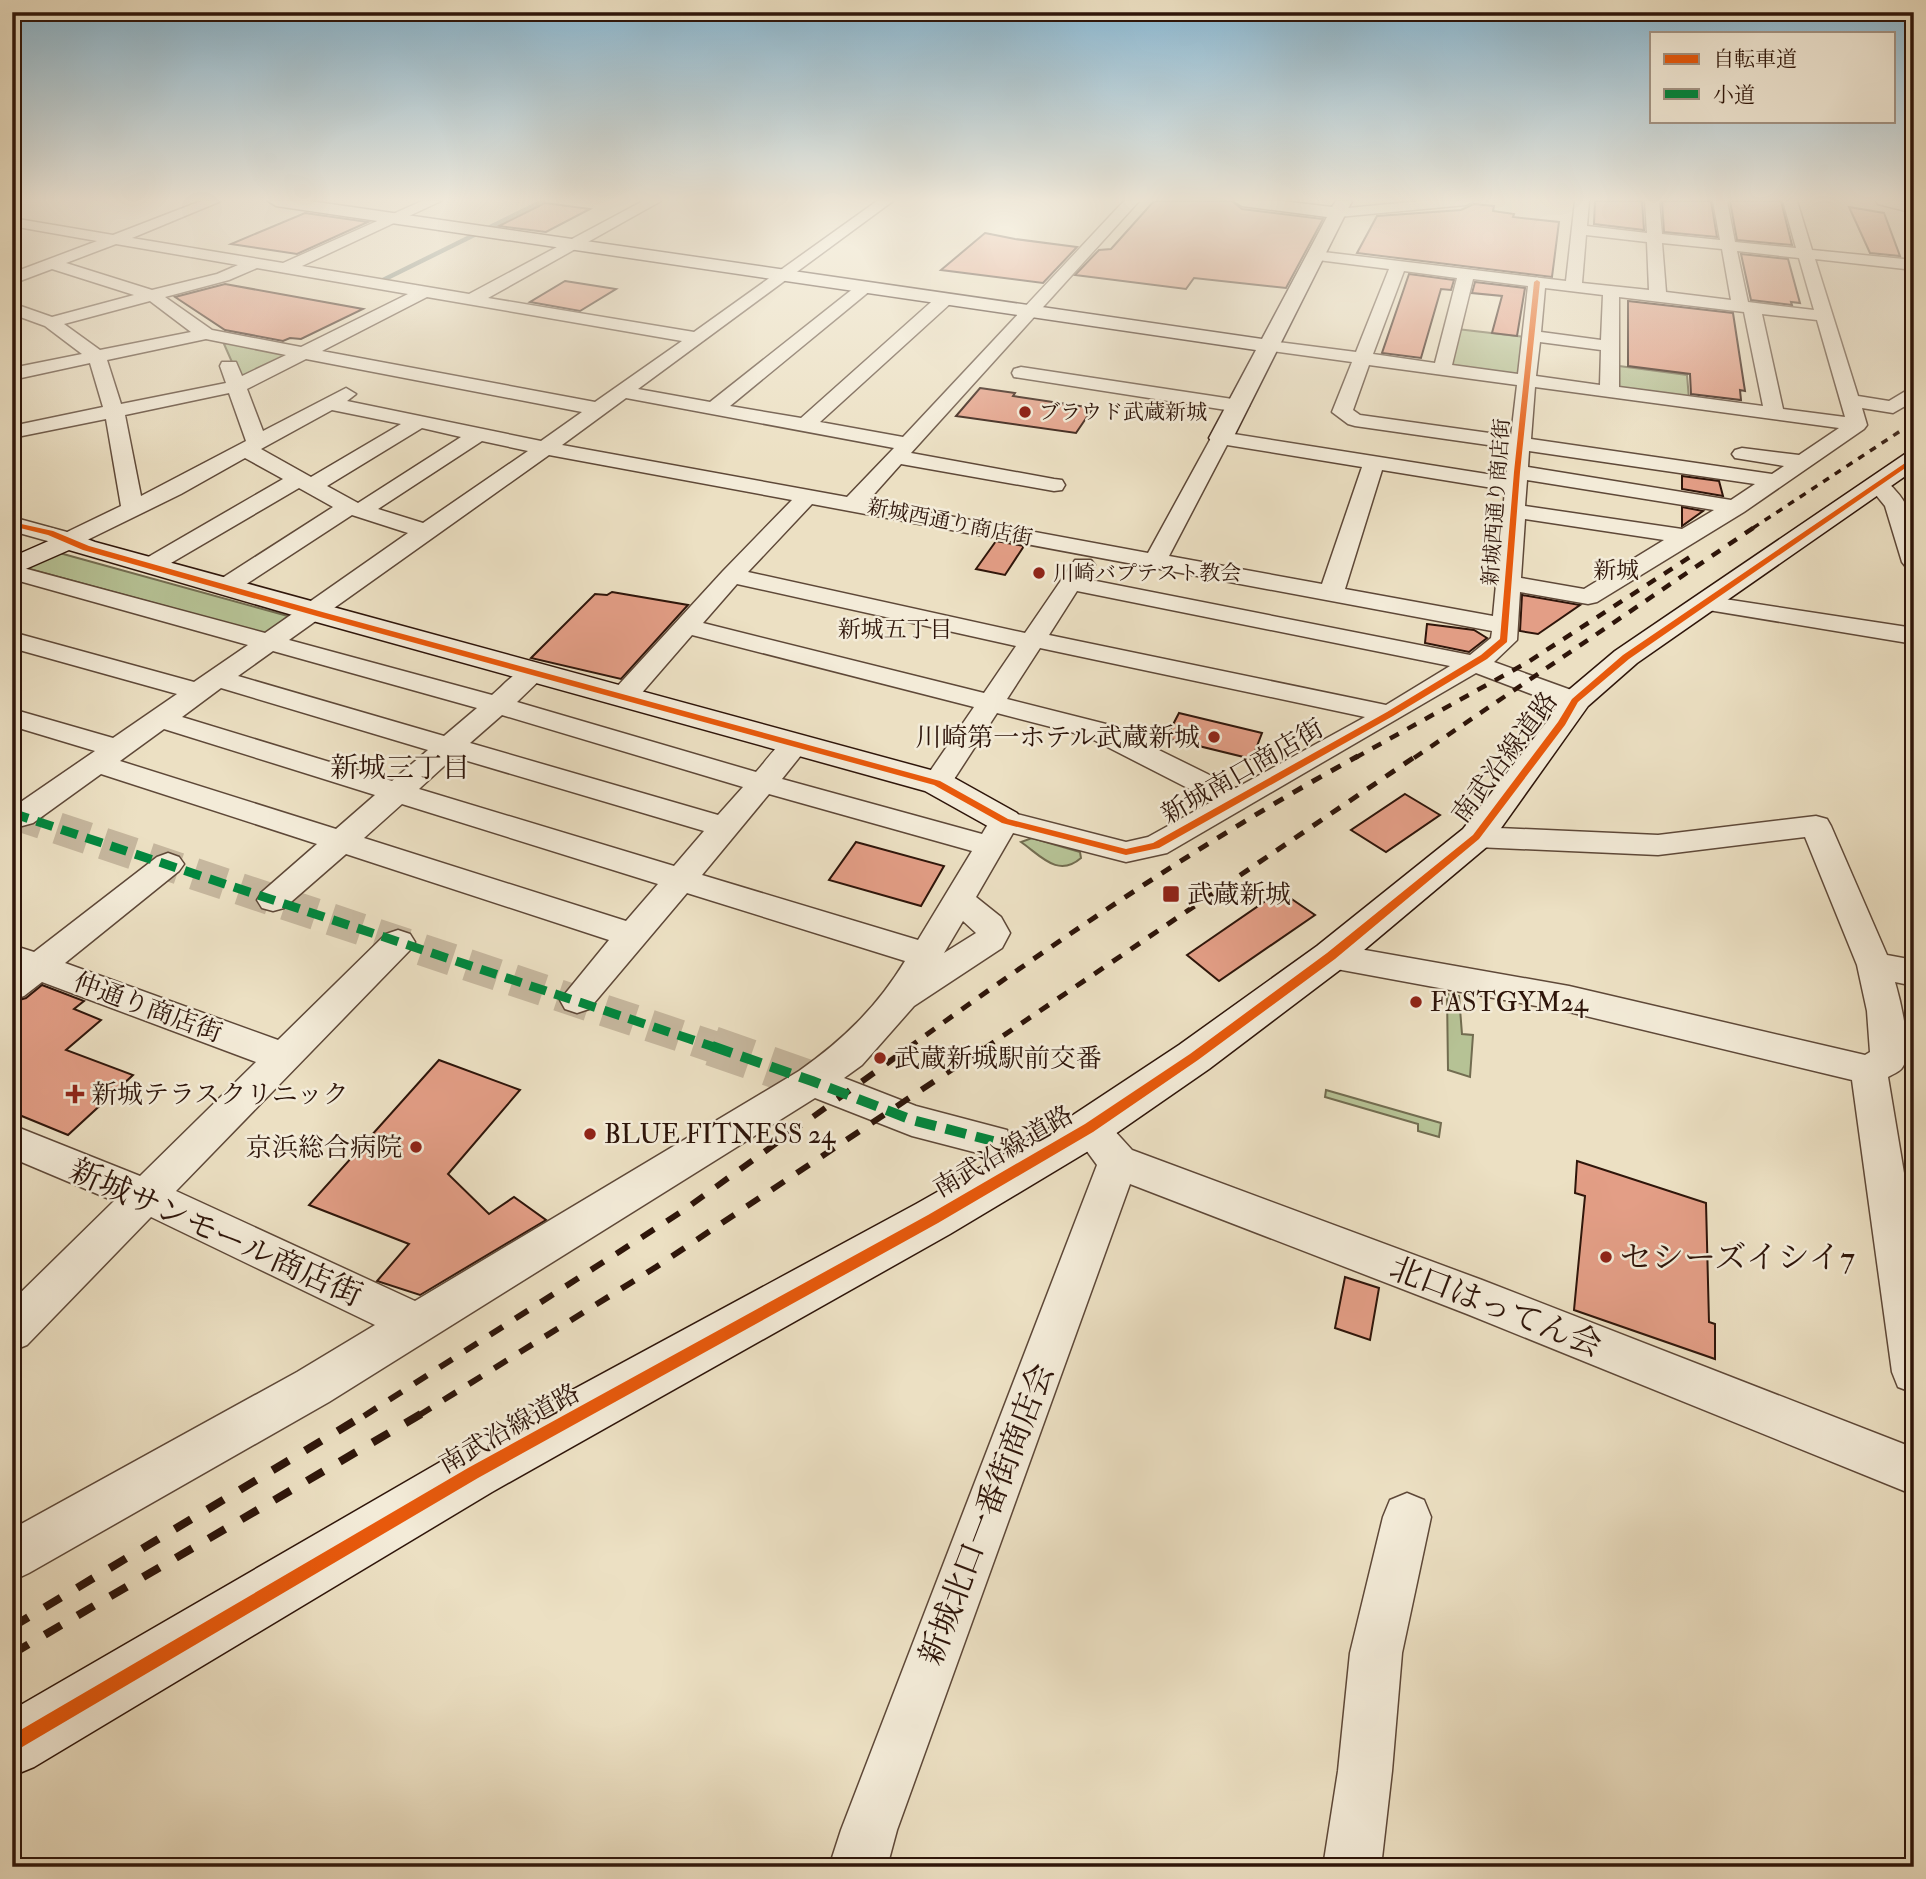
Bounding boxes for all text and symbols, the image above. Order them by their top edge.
legend [1650,32,1895,122]
text: 自転車道 [1713,46,1797,73]
text: 小道 [1713,82,1755,109]
place label: ブラウド武蔵新城 [1039,399,1207,426]
marker: ブラウド武蔵新城 [1017,404,1033,420]
street label: 新城西通り商店街 [1477,417,1516,587]
street label: 新城西通り商店街 [865,493,1035,552]
district label: 新城 [1593,556,1639,585]
place label: 川崎バプテスト教会 [1053,560,1241,587]
marker: 川崎バプテスト教会 [1031,565,1047,581]
district label: 新城五丁目 [838,615,953,644]
street label: 南武沿線道路 [1445,686,1565,830]
street label: 新城南口商店街 [1156,713,1329,831]
place label: 川崎第一ホテル武蔵新城 [915,722,1200,754]
marker: 川崎第一ホテル武蔵新城 [1206,729,1222,745]
district label: 新城三丁目 [330,751,470,786]
place label: 武蔵新城 [1187,879,1291,911]
marker: 武蔵新城 [1161,884,1181,904]
street label: 仲通り商店街 [69,966,226,1050]
place label: FASTGYM24 [1430,987,1589,1019]
marker: FASTGYM24 [1408,994,1424,1010]
place label: 武蔵新城駅前交番 [894,1043,1102,1075]
marker: 武蔵新城駅前交番 [872,1050,888,1066]
place label: 新城テラスクリニック [91,1079,349,1111]
marker: 新城テラスクリニック [65,1084,85,1104]
street label: 南武沿線道路 [928,1099,1079,1205]
place label: BLUE FITNESS 24 [604,1119,836,1151]
marker: BLUE FITNESS 24 [582,1126,598,1142]
place label: 京浜総合病院 [246,1132,402,1164]
marker: 京浜総合病院 [408,1139,424,1155]
street label: 新城サンモール商店街 [63,1150,368,1316]
place label: セシーズイシイ7 [1620,1238,1855,1278]
street label: 北口はってん会 [1384,1248,1607,1366]
marker: セシーズイシイ7 [1598,1249,1614,1265]
street label: 新城北口一番街商店会 [911,1358,1063,1671]
street label: 南武沿線道路 [434,1377,585,1481]

